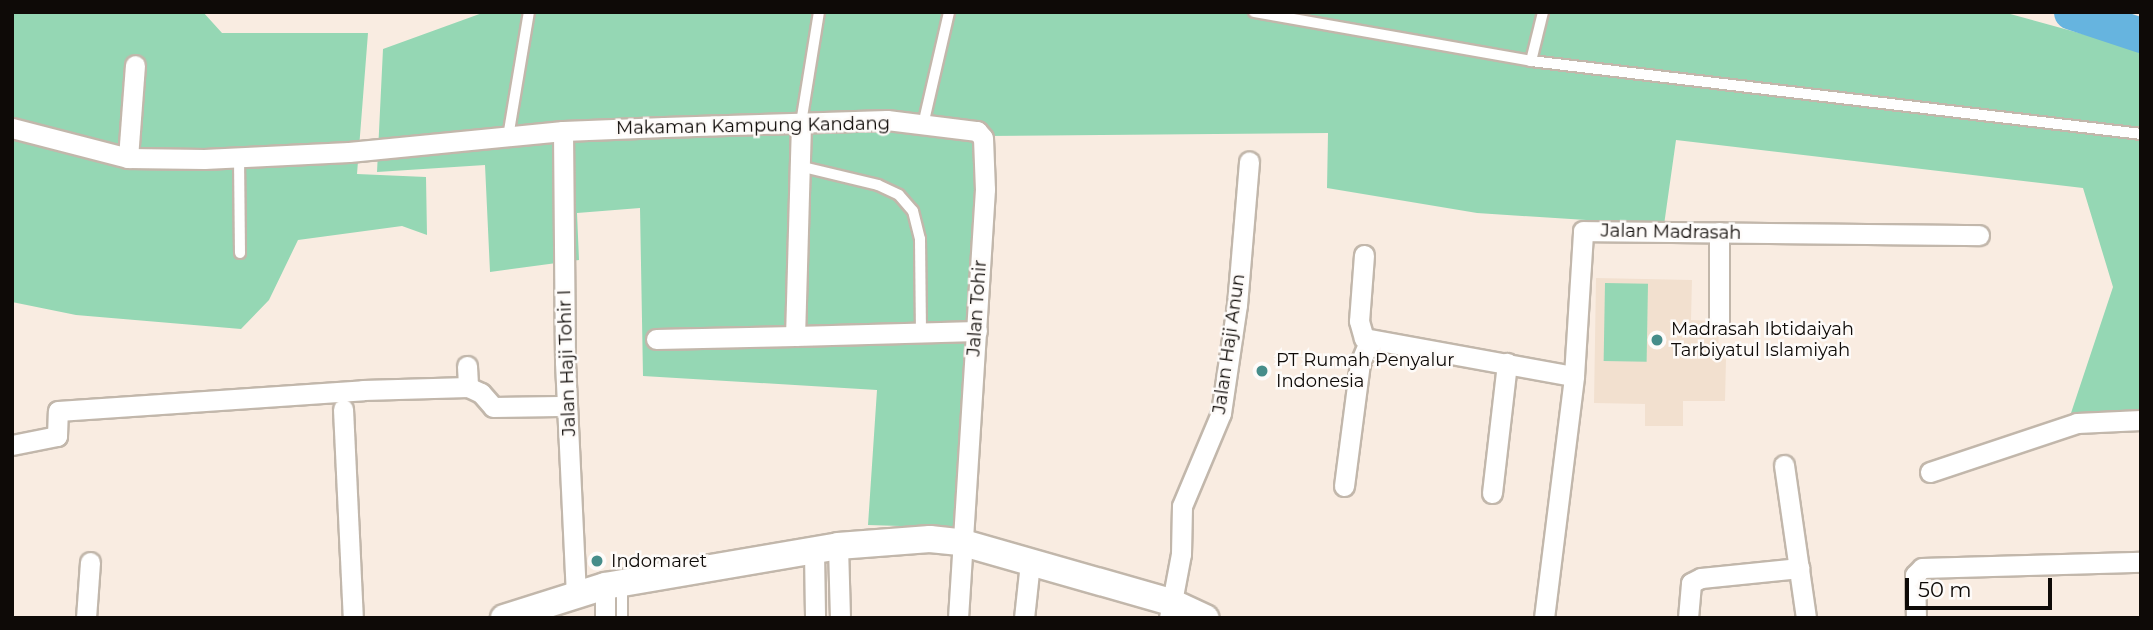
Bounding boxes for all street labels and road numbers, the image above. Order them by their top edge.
street label: Makaman Kampung Kandang [616,113,890,139]
street label: Jalan Madrasah [1600,220,1742,244]
street label: Jalan Tohir [963,259,991,357]
street label: Jalan Haji Anun [1208,273,1250,415]
street label: Jalan Haji Tohir I [554,289,580,437]

